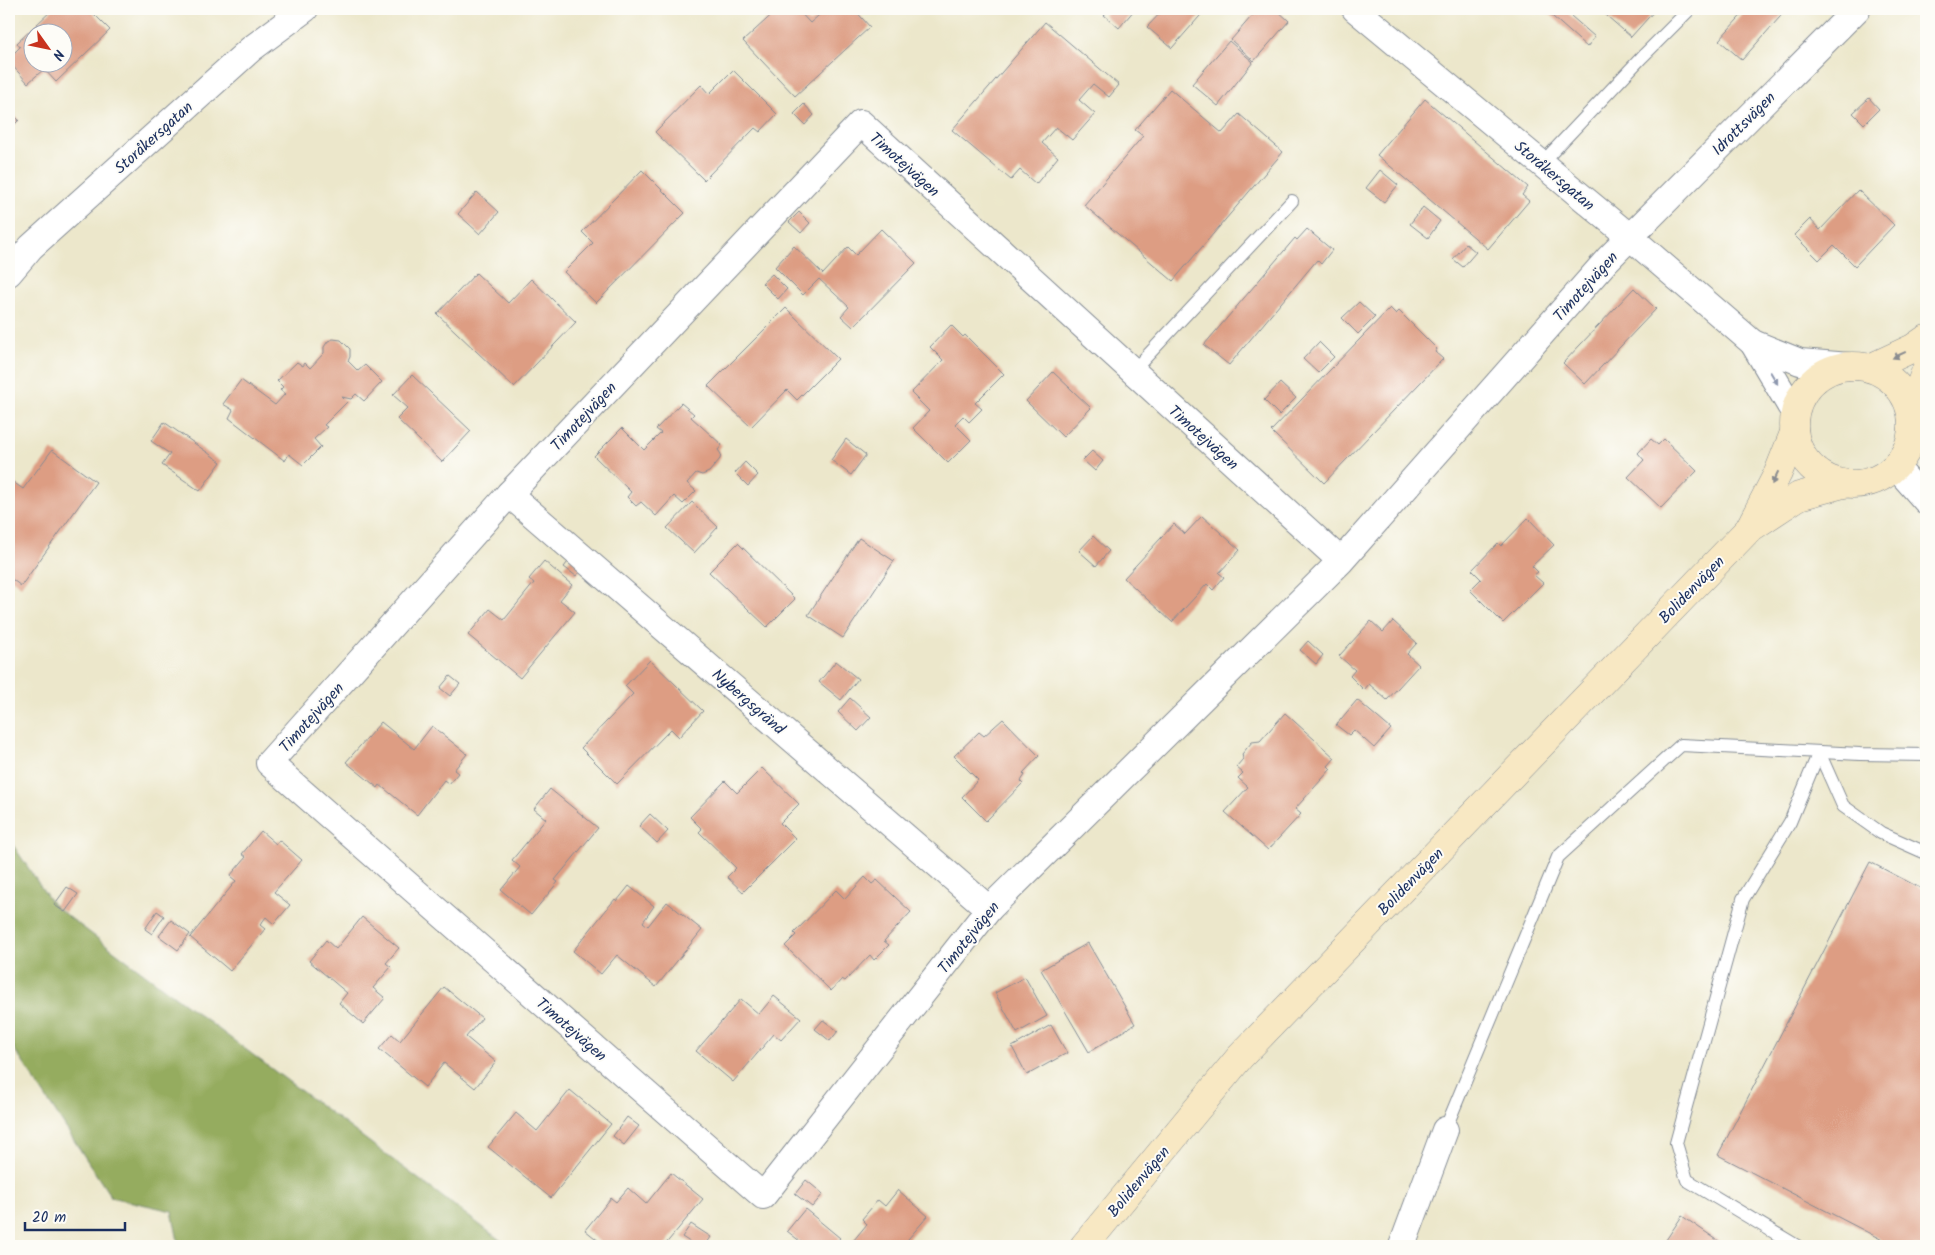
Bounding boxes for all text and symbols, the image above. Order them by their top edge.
north arrow [22,22,72,72]
text: N [46,45,70,64]
street label: Idrottsvägen [1706,86,1782,162]
street label: Storåkersgatan [109,96,199,181]
street label: Timotejvägen [863,127,945,204]
street label: Storåkersgatan [1508,135,1600,218]
street label: Timotejvägen [1548,246,1625,328]
one-way arrow [1892,351,1906,359]
one-way arrow [1769,372,1778,385]
street label: Timotejvägen [545,377,623,458]
street label: Timotejvägen [1162,400,1244,477]
one-way arrow [1771,471,1779,485]
street label: Bolidenvägen [1653,550,1731,630]
street label: Nybergsgränd [706,663,791,742]
street label: Timotejvägen [274,677,351,759]
street label: Bolidenvägen [1372,842,1450,922]
street label: Timotejvägen [932,896,1006,980]
street label: Timotejvägen [530,992,612,1068]
street label: Bolidenvägen [1102,1141,1177,1223]
scale bar [25,1200,125,1232]
text: 20 m [32,1206,66,1230]

